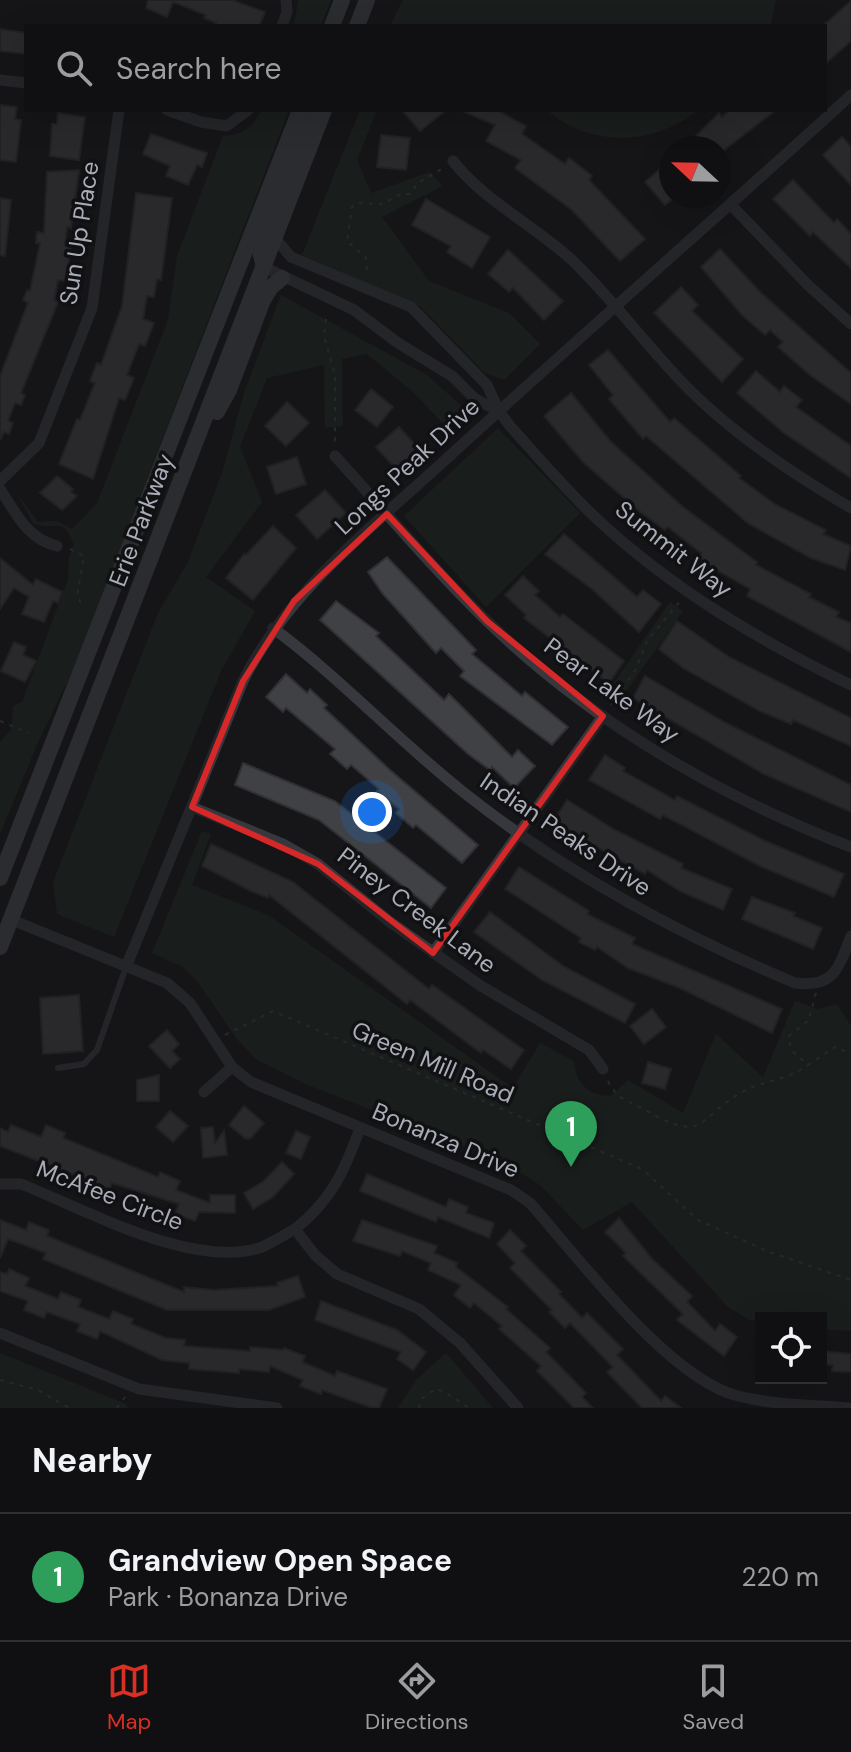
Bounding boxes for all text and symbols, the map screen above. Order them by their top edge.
search box [24,24,827,112]
icon: search [52,46,96,90]
text: Search here [116,49,282,88]
north arrow [659,136,731,208]
street label: Sun Up Place [52,159,106,307]
street label: Longs Peak Drive [328,391,486,541]
street label: Erie Parkway [102,449,180,591]
street label: Summit Way [609,494,739,604]
street label: Pear Lake Way [538,630,686,750]
street label: Indian Peaks Drive [474,765,658,903]
your location [352,792,392,832]
street label: Piney Creek Lane [331,840,503,980]
street label: Green Mill Road [347,1014,519,1110]
street label: Bonanza Drive [368,1095,524,1185]
pin: 1 [545,1101,597,1167]
street label: McAfee Circle [32,1153,188,1237]
map controls [755,1312,827,1384]
button: locate [755,1312,827,1384]
text: Nearby [32,1438,152,1483]
text: Grandview Open Space [108,1541,452,1580]
text: 1 [53,1560,63,1594]
text: 220 m [741,1560,819,1594]
text: Park · Bonanza Drive [108,1580,348,1614]
tab: Map [107,1659,151,1736]
tab: Directions [365,1659,469,1736]
tab: Saved [682,1659,744,1736]

